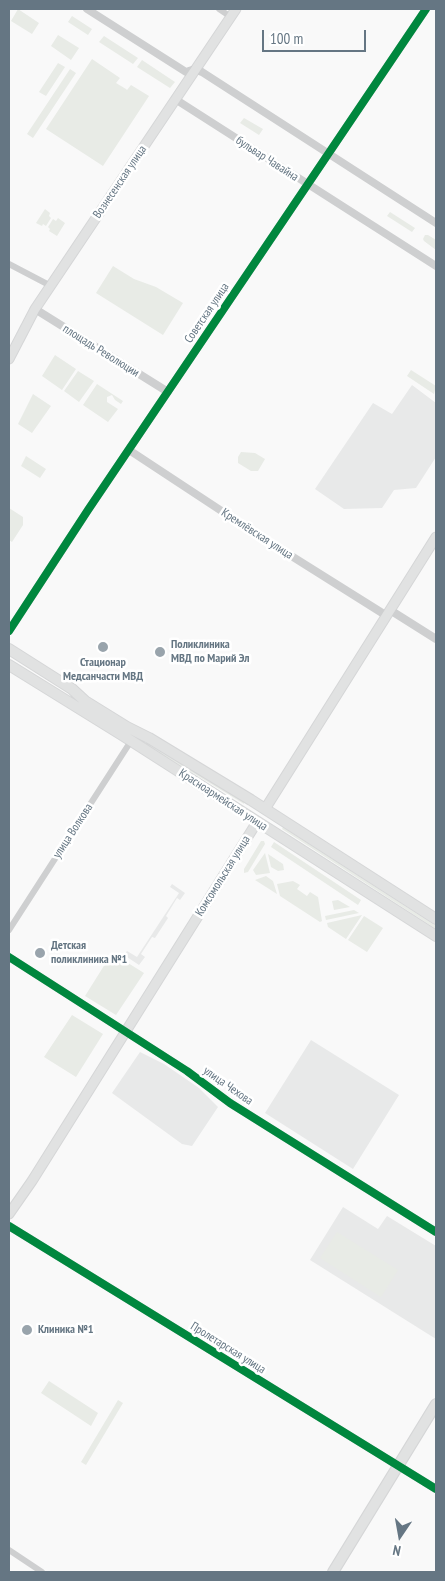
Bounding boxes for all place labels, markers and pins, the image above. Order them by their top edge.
place label: Поликлиника МВД по Марий Эл [171,638,249,666]
marker: Стационар Медсанчасти МВД [96,640,110,654]
marker: Поликлиника МВД по Марий Эл [153,645,167,659]
place label: Стационар Медсанчасти МВД [63,656,143,684]
place label: Детская поликлиника №1 [51,939,127,967]
marker: Детская поликлиника №1 [33,946,47,960]
marker: Клиника №1 [20,1323,34,1337]
place label: Клиника №1 [38,1323,94,1337]

